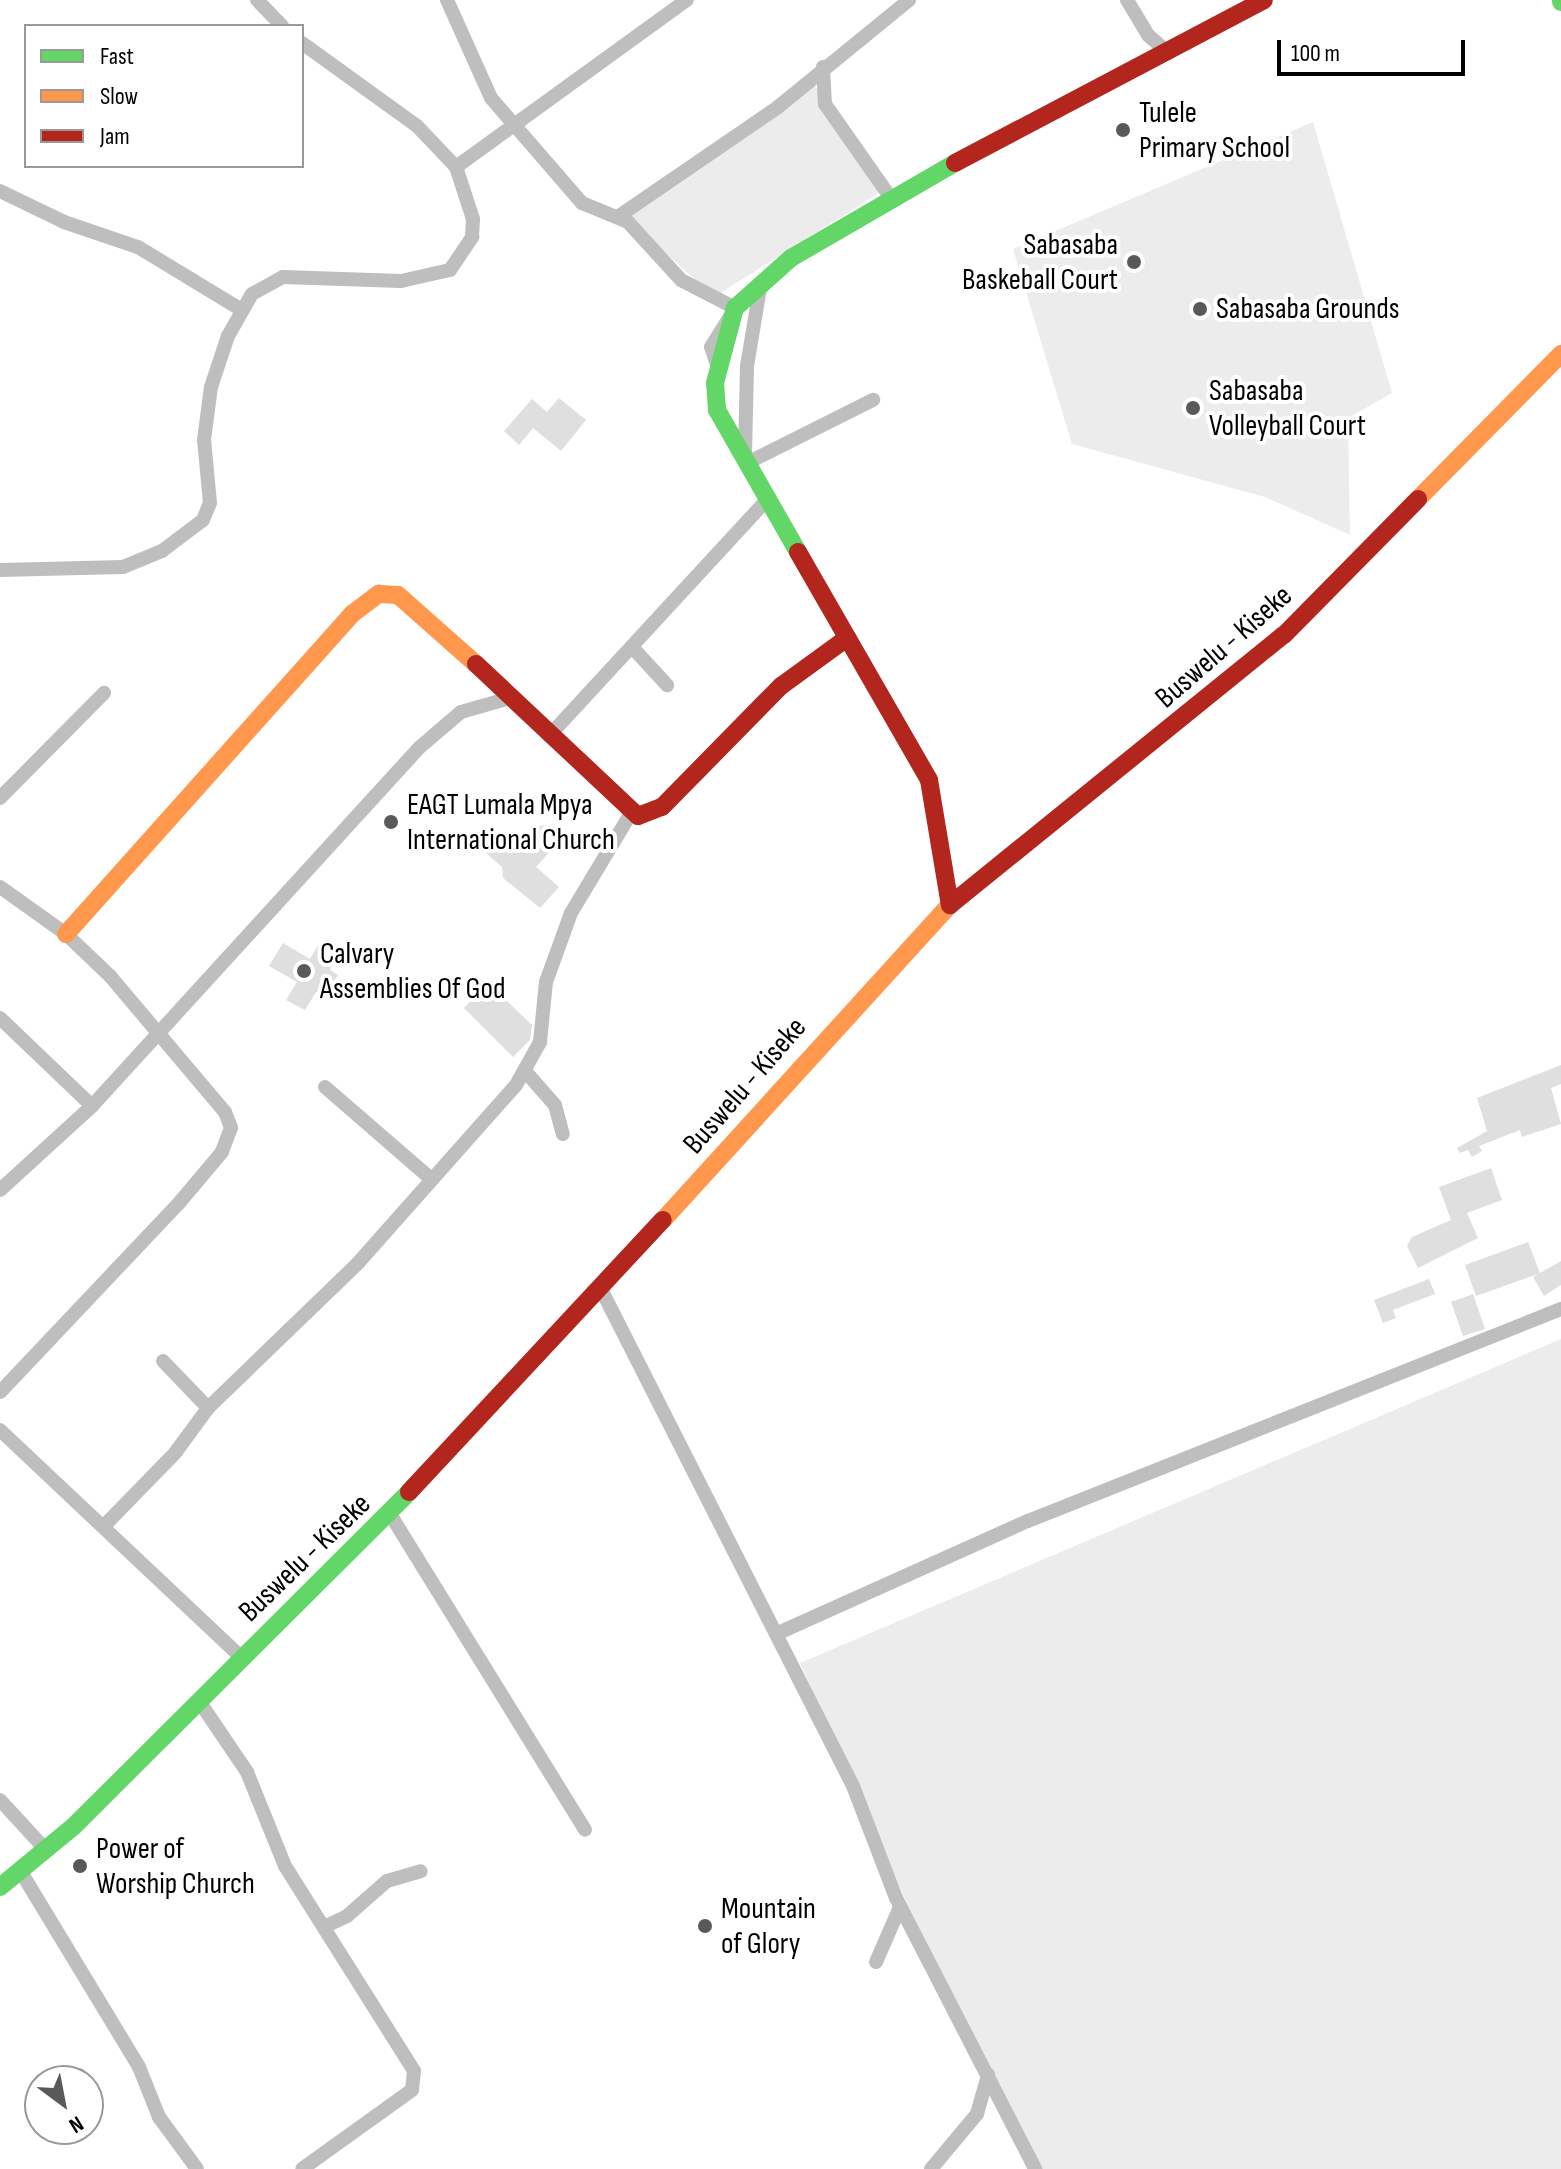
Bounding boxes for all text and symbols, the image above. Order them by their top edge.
legend [24,24,304,168]
scale bar [1281,24,1469,74]
text: 100 m [1291,39,1340,68]
text: Fast [100,42,134,71]
text: Slow [100,82,138,111]
place label: Tulele Primary School [1139,95,1290,166]
marker: Tulele Primary School [1114,121,1132,139]
text: Jam [100,122,130,151]
place label: Sabasaba Baskeball Court [962,227,1118,298]
marker: Sabasaba Baskeball Court [1125,253,1143,271]
place label: Sabasaba Grounds [1216,291,1400,327]
marker: Sabasaba Grounds [1191,300,1209,318]
place label: Sabasaba Volleyball Court [1209,373,1366,444]
marker: Sabasaba Volleyball Court [1184,399,1202,417]
street label: Buswelu - Kiseke [1148,578,1300,716]
place label: EAGT Lumala Mpya International Church [407,787,615,858]
marker: EAGT Lumala Mpya International Church [382,813,400,831]
place label: Calvary Assemblies Of God [320,936,506,1006]
marker: Calvary Assemblies Of God [295,962,313,980]
street label: Buswelu - Kiseke [676,1010,814,1162]
street label: Buswelu - Kiseke [232,1486,378,1630]
place label: Power of Worship Church [96,1831,255,1902]
marker: Power of Worship Church [71,1857,89,1875]
place label: Mountain of Glory [721,1891,816,1962]
marker: Mountain of Glory [696,1917,714,1935]
north arrow [24,2065,104,2145]
text: N [64,2110,88,2139]

